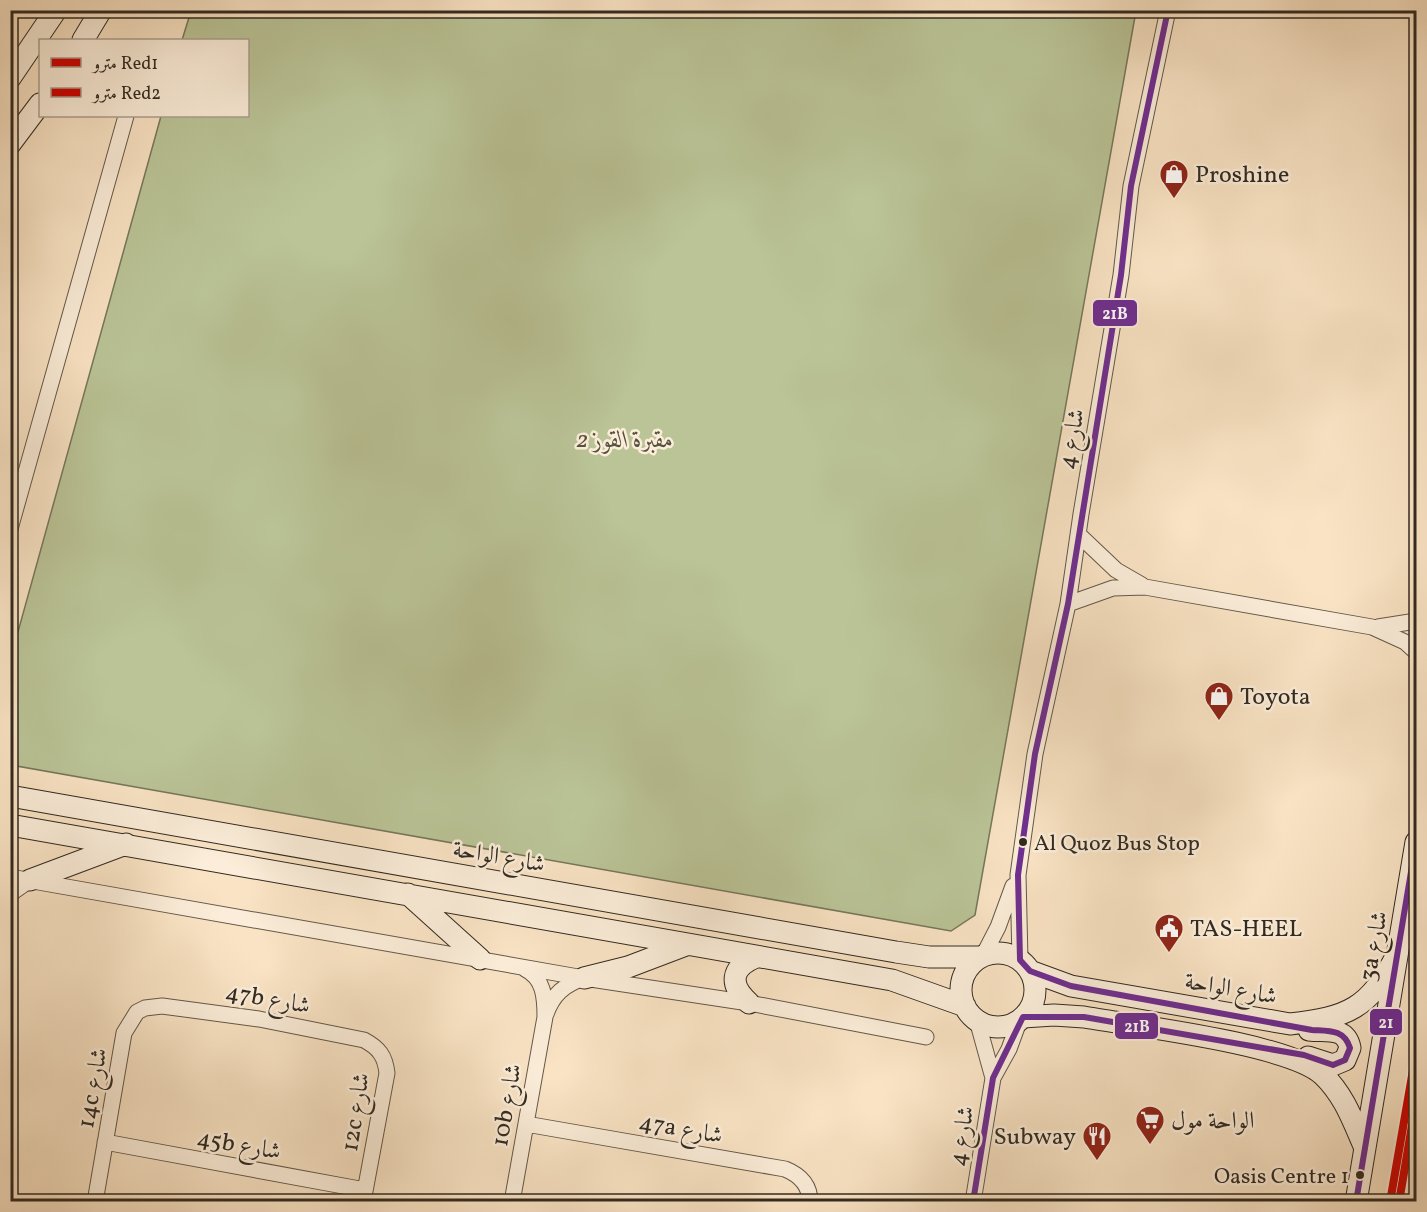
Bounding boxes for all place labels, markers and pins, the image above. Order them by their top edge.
shop icon: Proshine [1158,158,1190,200]
place label: Proshine [1195,159,1289,193]
shop icon: Toyota [1203,680,1235,722]
place label: Toyota [1240,681,1311,715]
place label: Al Quoz Bus Stop [1034,829,1200,860]
marker: Al Quoz Bus Stop [1017,836,1029,848]
public building icon: TAS-HEEL [1153,912,1185,954]
place label: TAS-HEEL [1190,913,1302,947]
supermarket icon: الواحة مول [1134,1104,1166,1146]
place label: الواحة مول [1171,1105,1254,1139]
restaurant icon: Subway [1081,1120,1113,1162]
place label: Subway [994,1121,1076,1155]
place label: Oasis Centre 1 [1214,1162,1349,1193]
marker: Oasis Centre 1 [1354,1169,1366,1181]

